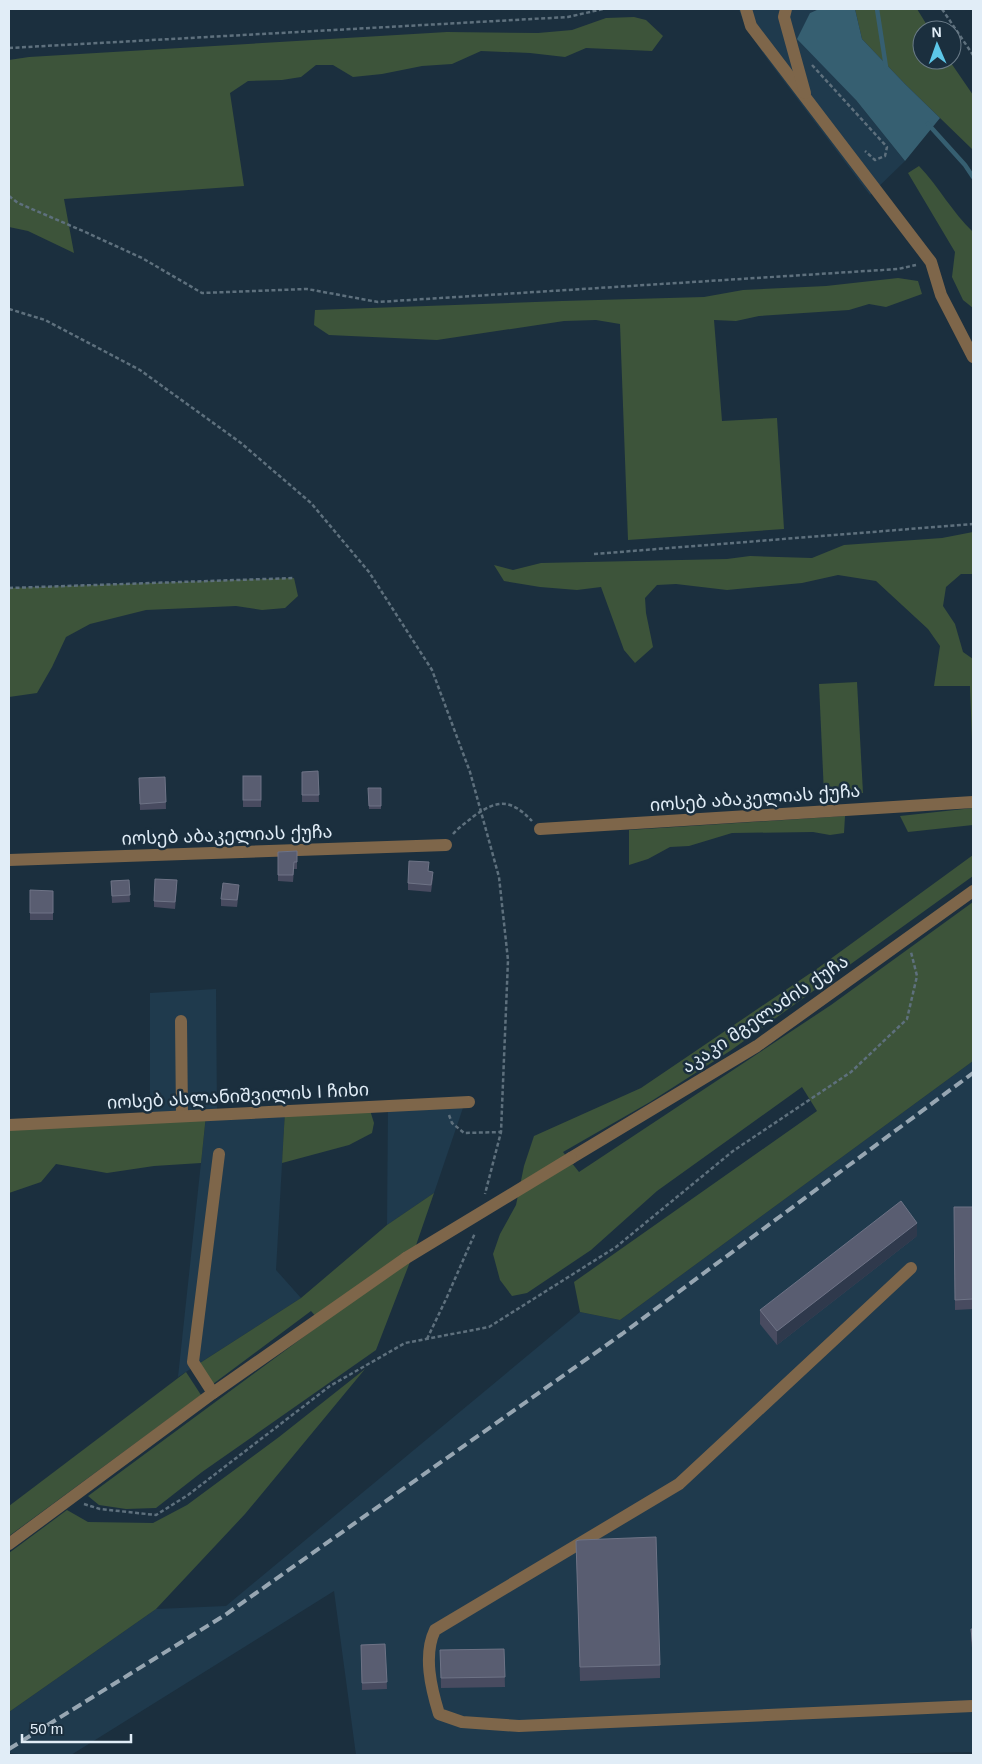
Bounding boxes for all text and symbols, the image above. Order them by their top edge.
north arrow [912,20,962,70]
text: N [931,24,942,40]
street label: იოსებ აბაკელიას ქუჩა [649,781,861,816]
street label: იოსებ აბაკელიას ქუჩა [121,821,333,850]
street label: აკაკი მგელაძის ქუჩა [678,951,852,1078]
street label: იოსებ ასლანიშვილის I ჩიხი [106,1079,370,1114]
scale bar [22,1712,131,1744]
text: 50 m [30,1720,63,1737]

